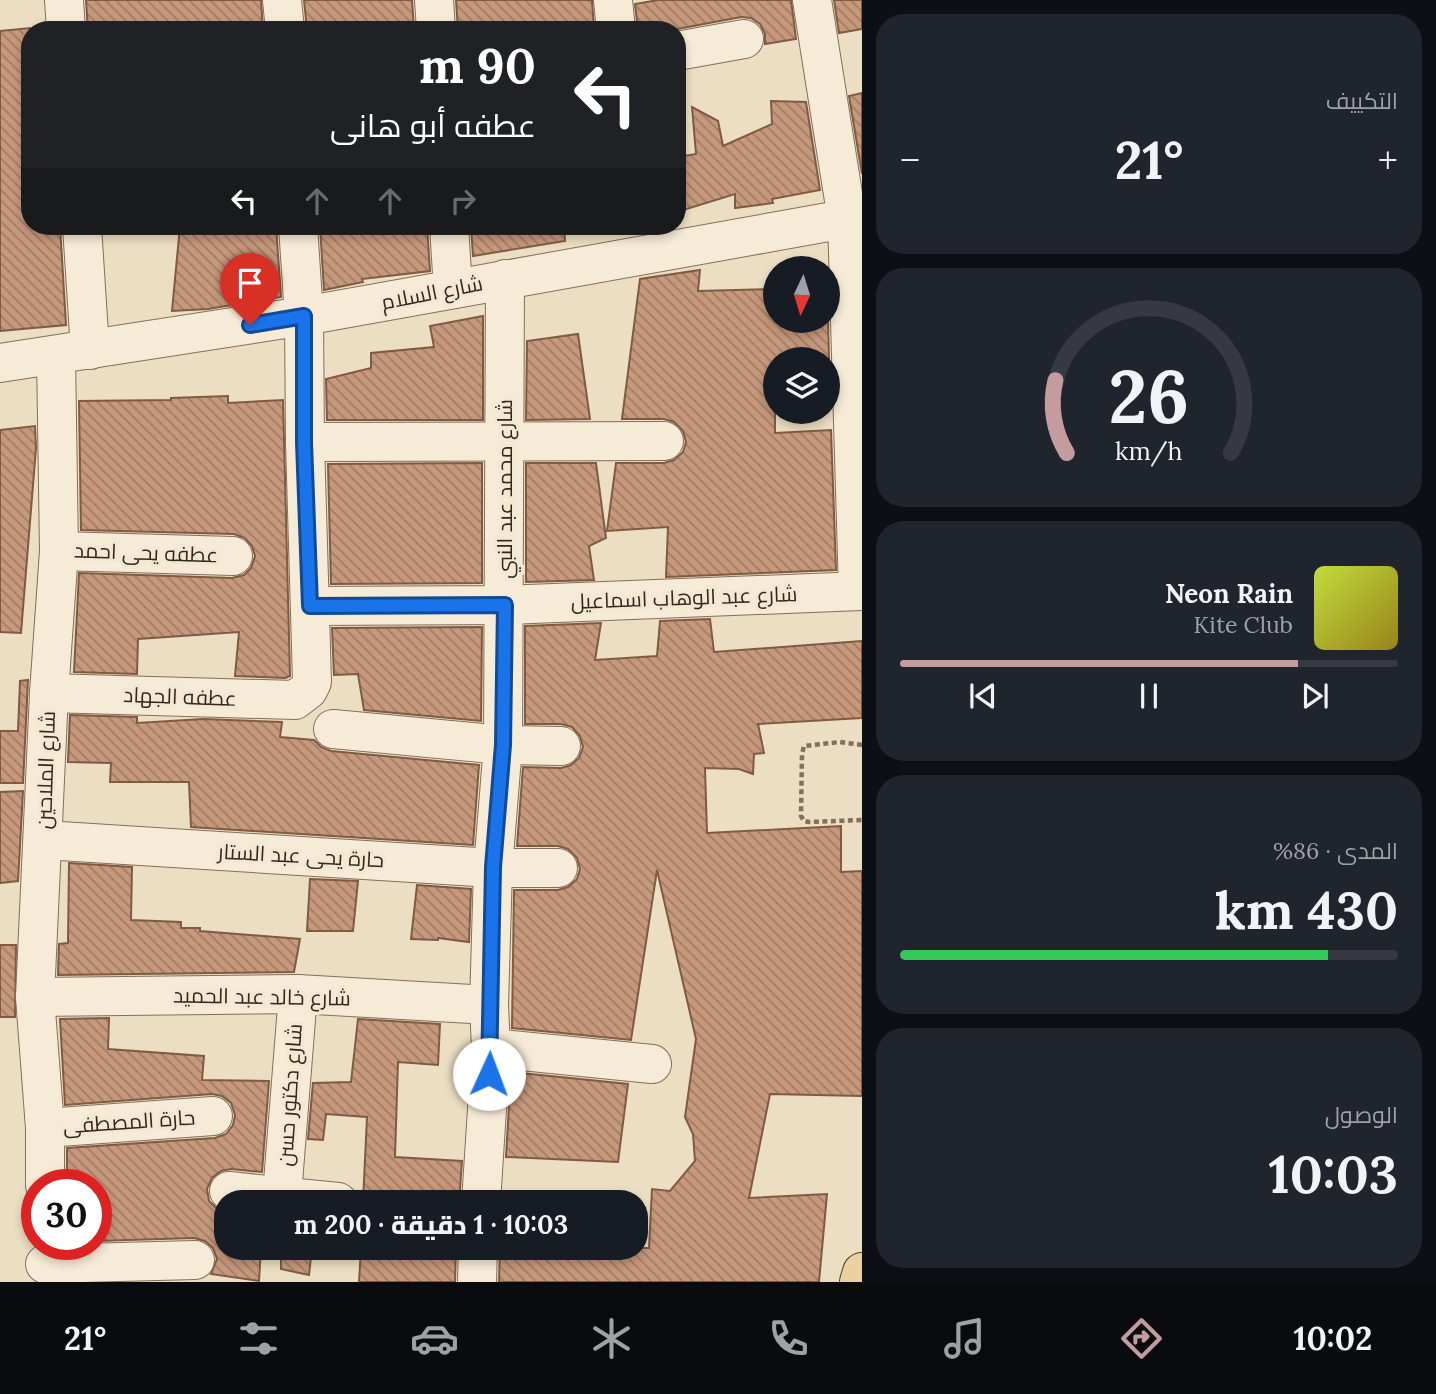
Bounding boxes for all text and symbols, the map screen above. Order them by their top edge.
text: 90 m [419,34,536,96]
icon: left [560,49,651,140]
text: التكييف [1326,86,1398,115]
text: عطفه أبو هانى [330,105,536,146]
text: 21° [1115,127,1183,193]
text: − [900,136,920,184]
text: + [1378,136,1398,184]
icon: left [225,182,263,220]
icon: ahead [298,182,336,220]
icon: ahead [371,182,409,220]
icon: right [444,182,482,220]
pin [220,253,280,325]
north arrow [763,256,840,332]
map controls [763,256,840,424]
icon: arrive [231,264,269,302]
street label: شارع السلام [379,269,485,317]
button: layers [763,347,840,424]
text: 26 [1109,351,1189,444]
street label: شارع محمد عبد النبي [491,399,521,579]
text: km/h [1115,435,1183,467]
street label: عطفه يحى احمد [73,536,219,569]
text: Neon Rain [1165,577,1293,610]
street label: شارع عبد الوهاب اسماعيل [570,580,798,616]
text: Kite Club [1194,610,1293,639]
icon: previous [964,677,1002,715]
icon: pause [1130,677,1168,715]
icon: next [1296,677,1334,715]
street label: عطفه الجهاد [123,681,237,712]
street label: شارع الملاحين [30,710,62,830]
text: المدى · 86% [1273,836,1398,865]
street label: حارة يحى عبد الستار [216,838,385,873]
text: 430 km [1215,877,1398,943]
street label: شارع خالد عبد الحميد [173,981,351,1013]
street label: شارع دكتور حسن [271,1023,309,1167]
position arrow [452,1037,526,1111]
text: الوصول [1325,1100,1398,1129]
street label: حارة المصطفى [62,1103,196,1140]
text: 10:03 [1269,1141,1398,1207]
speed limit sign: 30 [21,1169,112,1260]
text: 10:03 · 1 دقيقة · 200 m [294,1208,568,1241]
icon: filters [234,1314,283,1363]
icon: car [410,1314,459,1363]
icon: climate [587,1314,636,1363]
icon: phone [764,1314,813,1363]
icon: music [940,1314,989,1363]
icon: directions [1117,1314,1166,1363]
text: 21° [64,1318,106,1359]
text: 10:02 [1293,1318,1372,1359]

